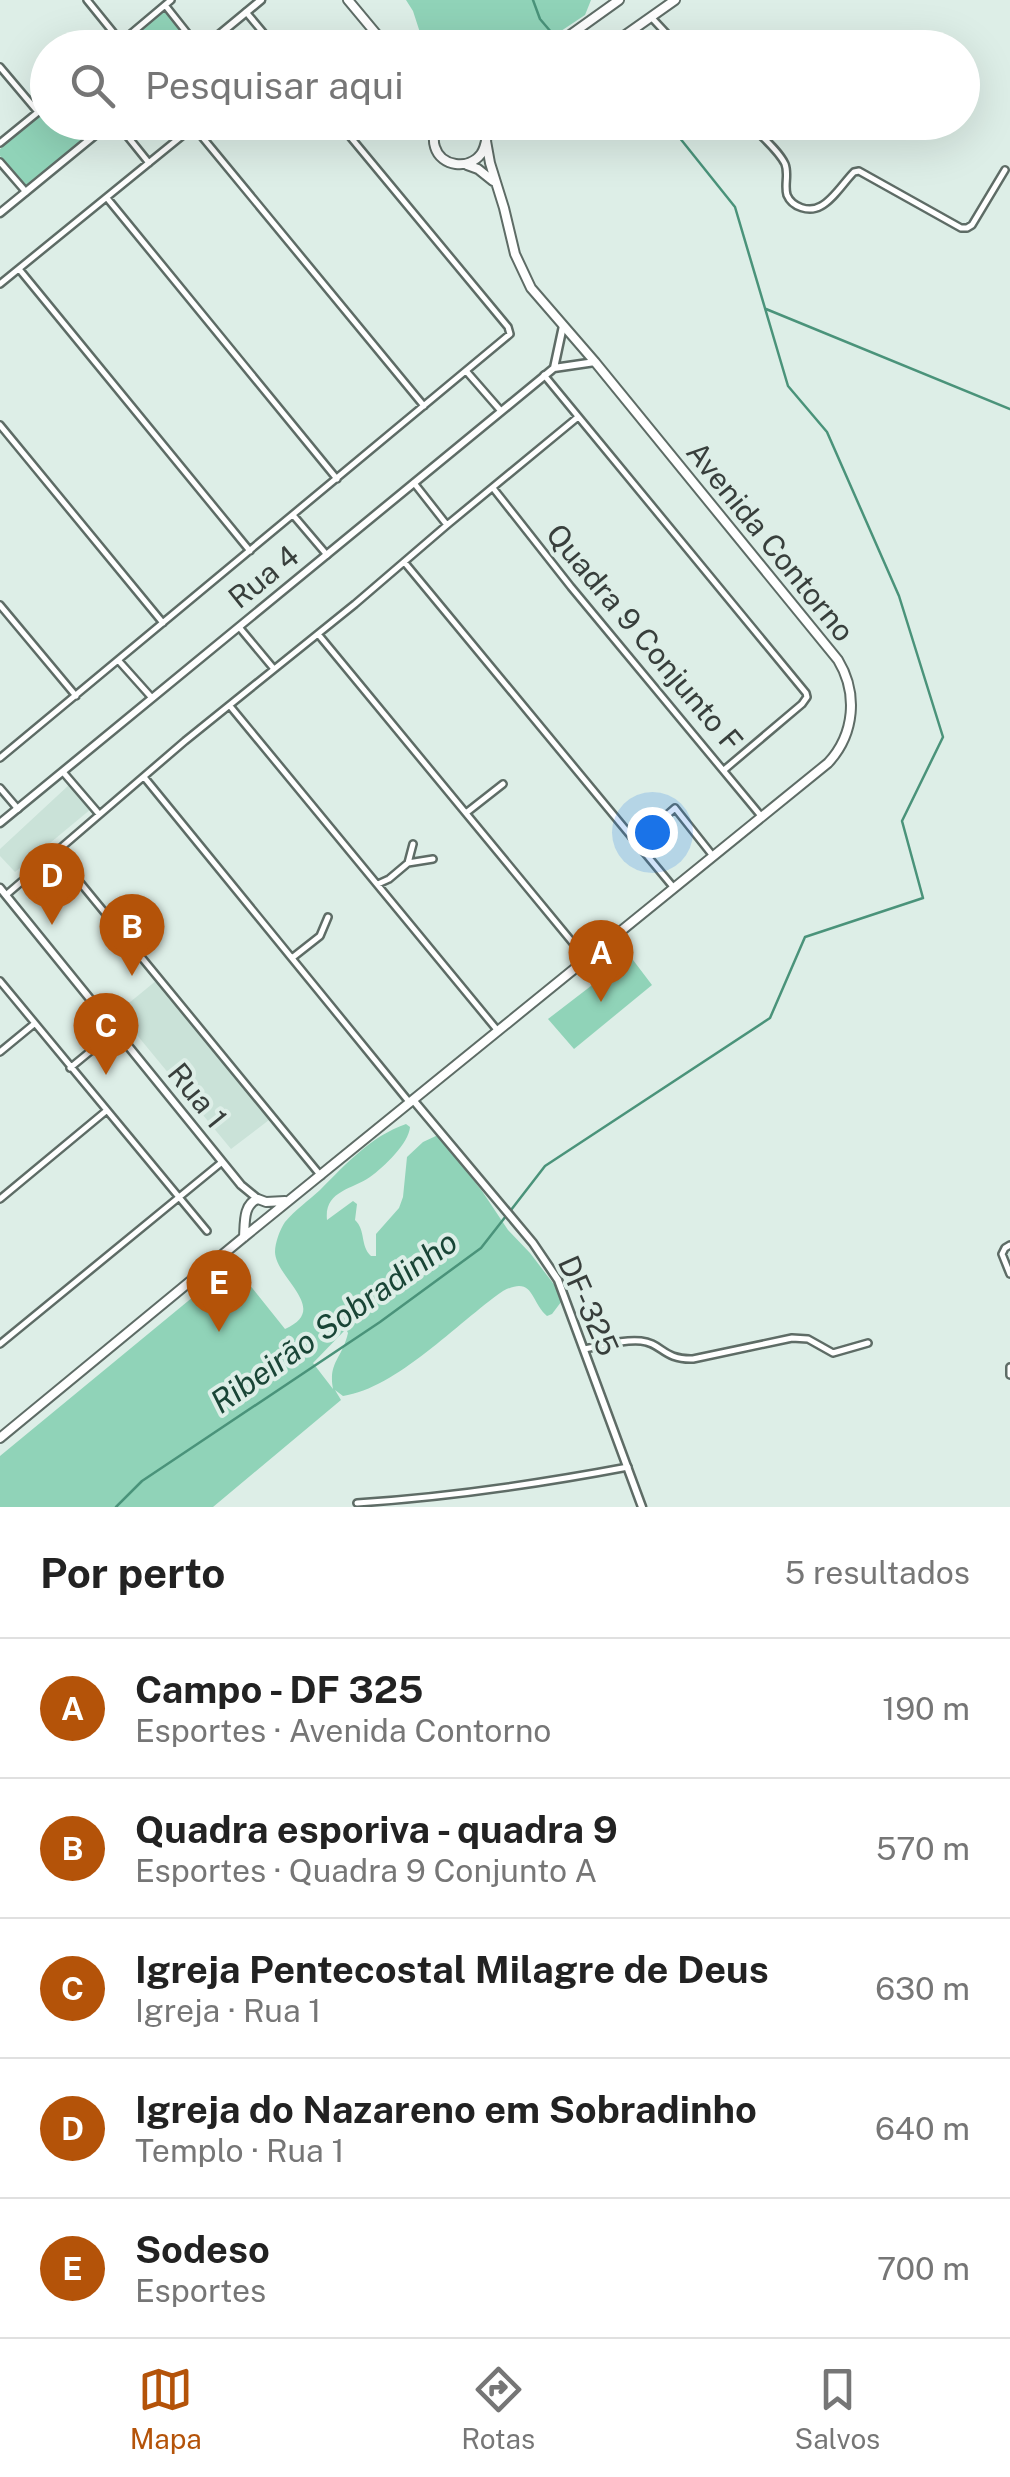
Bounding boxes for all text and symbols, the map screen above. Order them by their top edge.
search box [30,30,980,140]
icon: search [65,58,120,113]
text: Pesquisar aqui [145,63,404,108]
street label: Avenida Contorno [679,434,862,648]
street label: Quadra 9 Conjunto F [539,516,750,758]
street label: Rua 4 [221,537,306,615]
your location [627,807,678,858]
pin: D [20,842,84,925]
pin: B [100,894,164,976]
pin: A [568,920,634,1002]
pin: C [74,992,138,1075]
street label: Rua 1 [161,1055,235,1135]
water label: Ribeirão Sobradinho [203,1223,464,1420]
pin: E [186,1250,252,1332]
street label: DF-325 [551,1250,627,1361]
text: Por perto [40,1548,225,1597]
text: 5 resultados [785,1554,970,1591]
text: Campo - DF 325 [135,1667,424,1712]
text: A [61,1690,84,1727]
text: 190 m [882,1690,970,1727]
text: Esportes · Avenida Contorno [135,1712,551,1749]
text: Quadra esporiva - quadra 9 [135,1807,618,1852]
text: B [62,1830,83,1867]
text: 570 m [876,1830,970,1867]
text: Esportes · Quadra 9 Conjunto A [135,1852,597,1889]
text: Igreja Pentecostal Milagre de Deus [135,1947,769,1992]
text: C [61,1970,84,2007]
text: 630 m [875,1970,970,2007]
text: Igreja · Rua 1 [135,1992,321,2029]
text: Igreja do Nazareno em Sobradinho [135,2087,757,2132]
text: D [61,2110,84,2147]
text: 640 m [875,2110,970,2147]
text: Templo · Rua 1 [135,2132,345,2169]
text: Sodeso [135,2227,270,2272]
text: E [62,2250,83,2287]
text: 700 m [877,2250,970,2287]
text: Esportes [135,2272,266,2309]
tab: Mapa [130,2362,202,2455]
tab: Rotas [461,2362,535,2455]
tab: Salvos [794,2362,880,2455]

